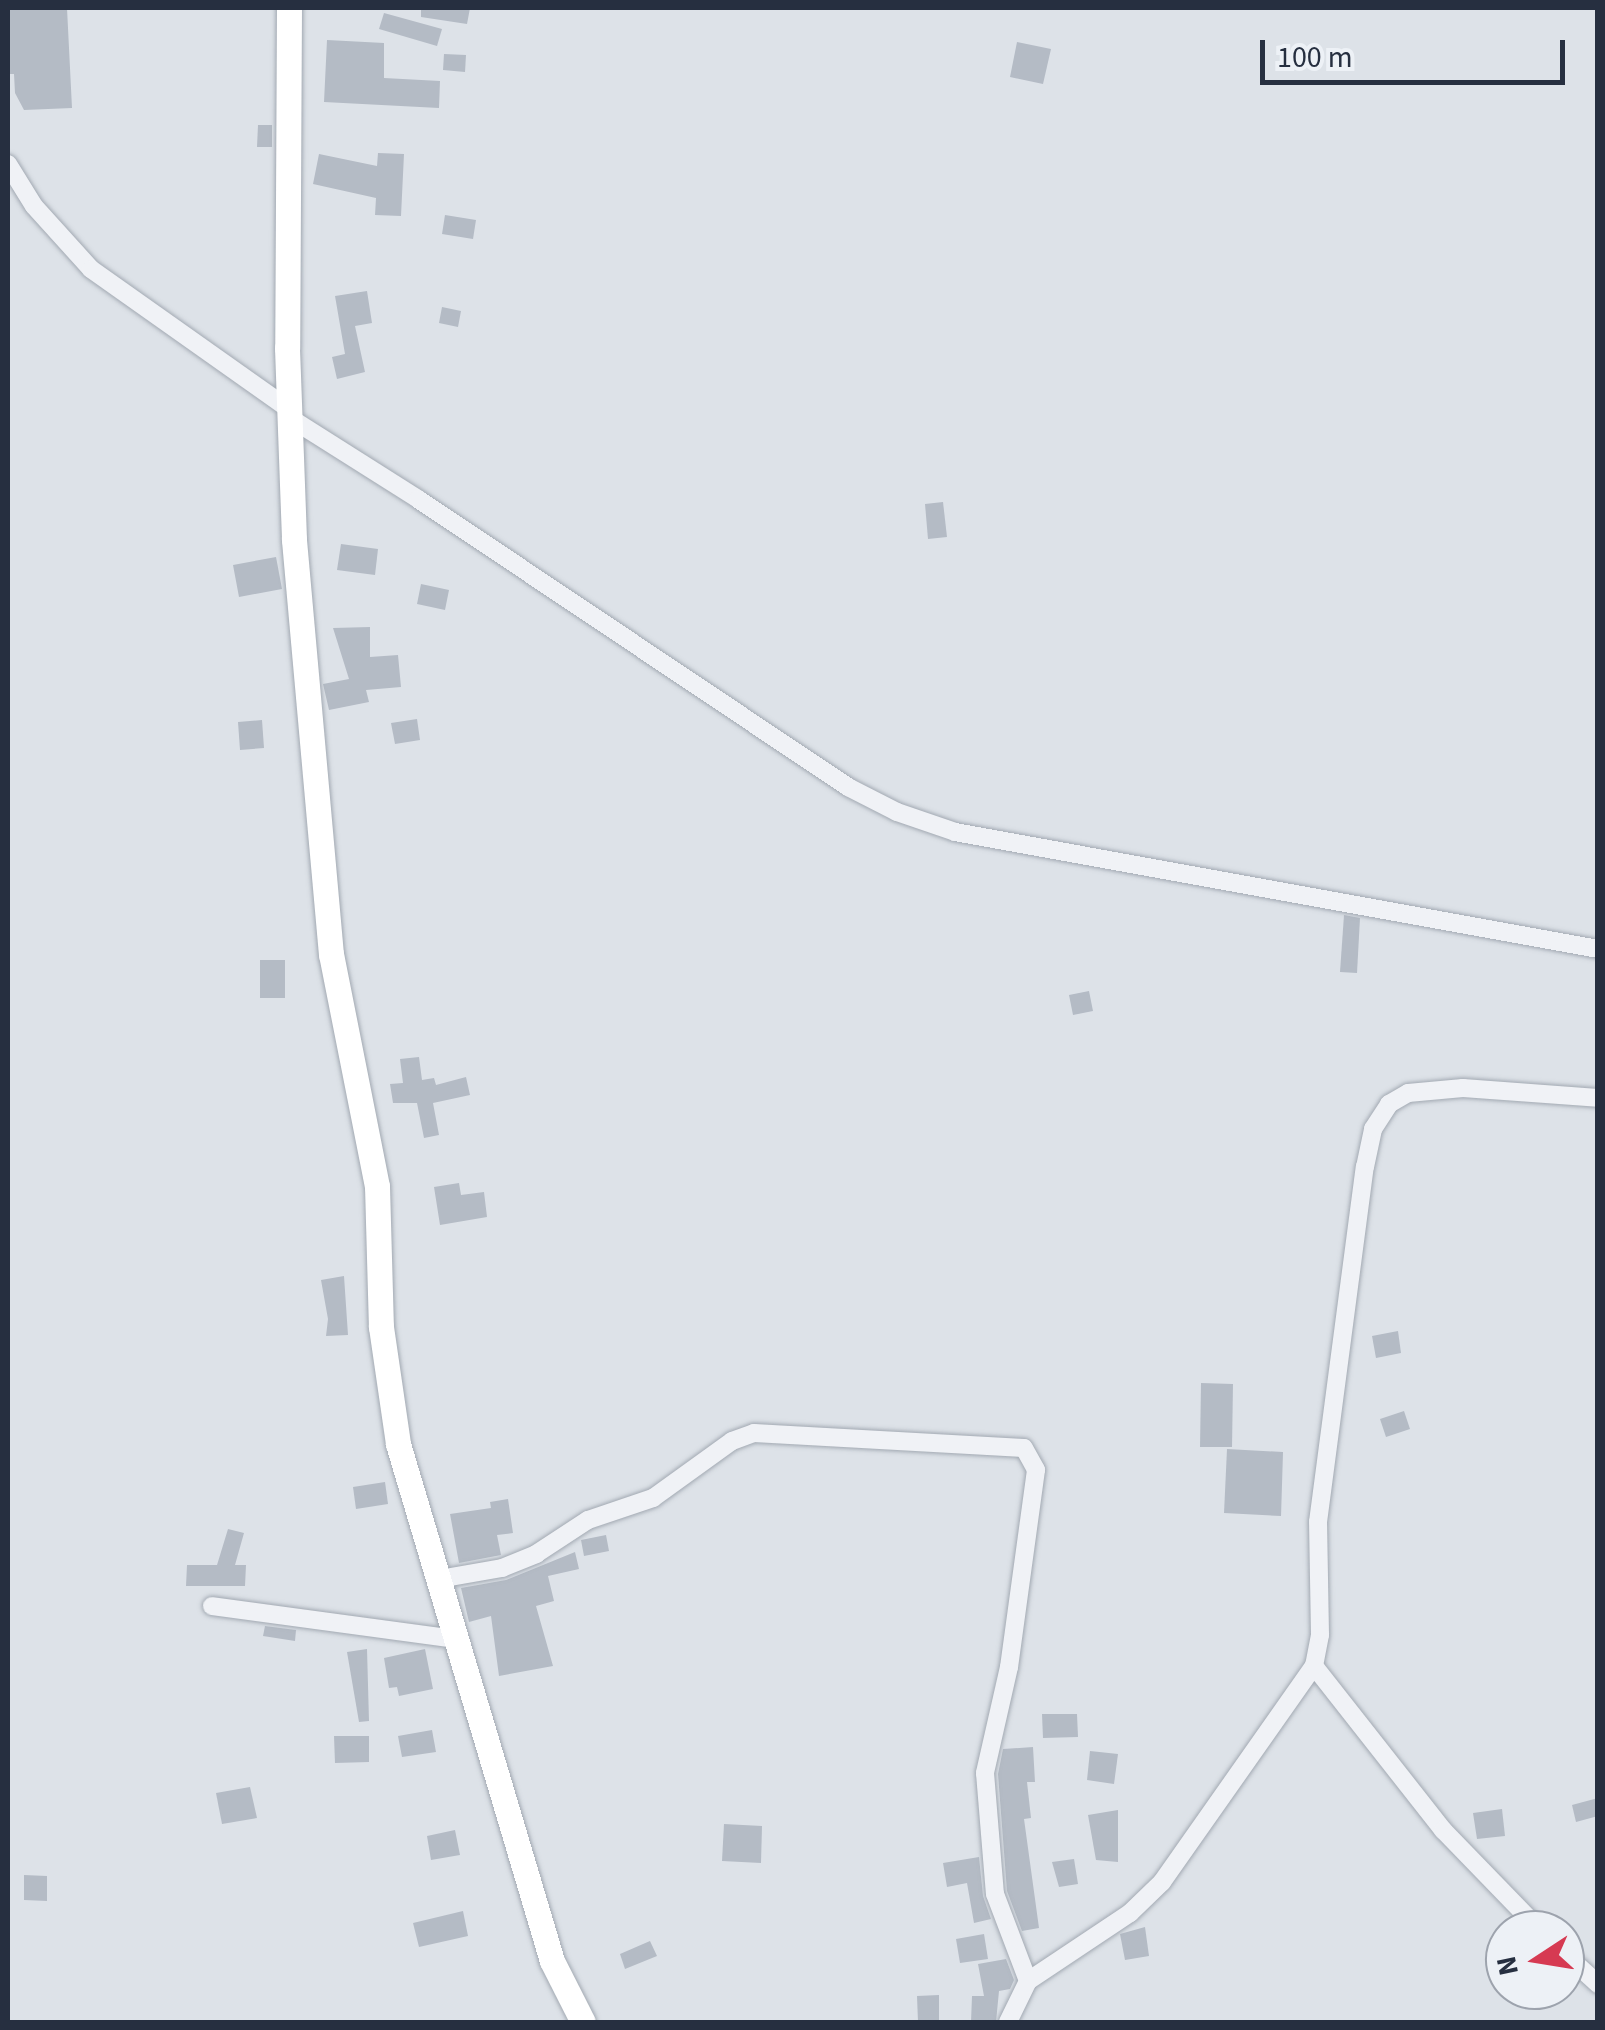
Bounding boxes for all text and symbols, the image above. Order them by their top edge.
scale bar [1265,20,1570,82]
text: 100 m [1277,36,1353,79]
north arrow [1485,1910,1585,2010]
text: N [1486,1953,1529,1979]

